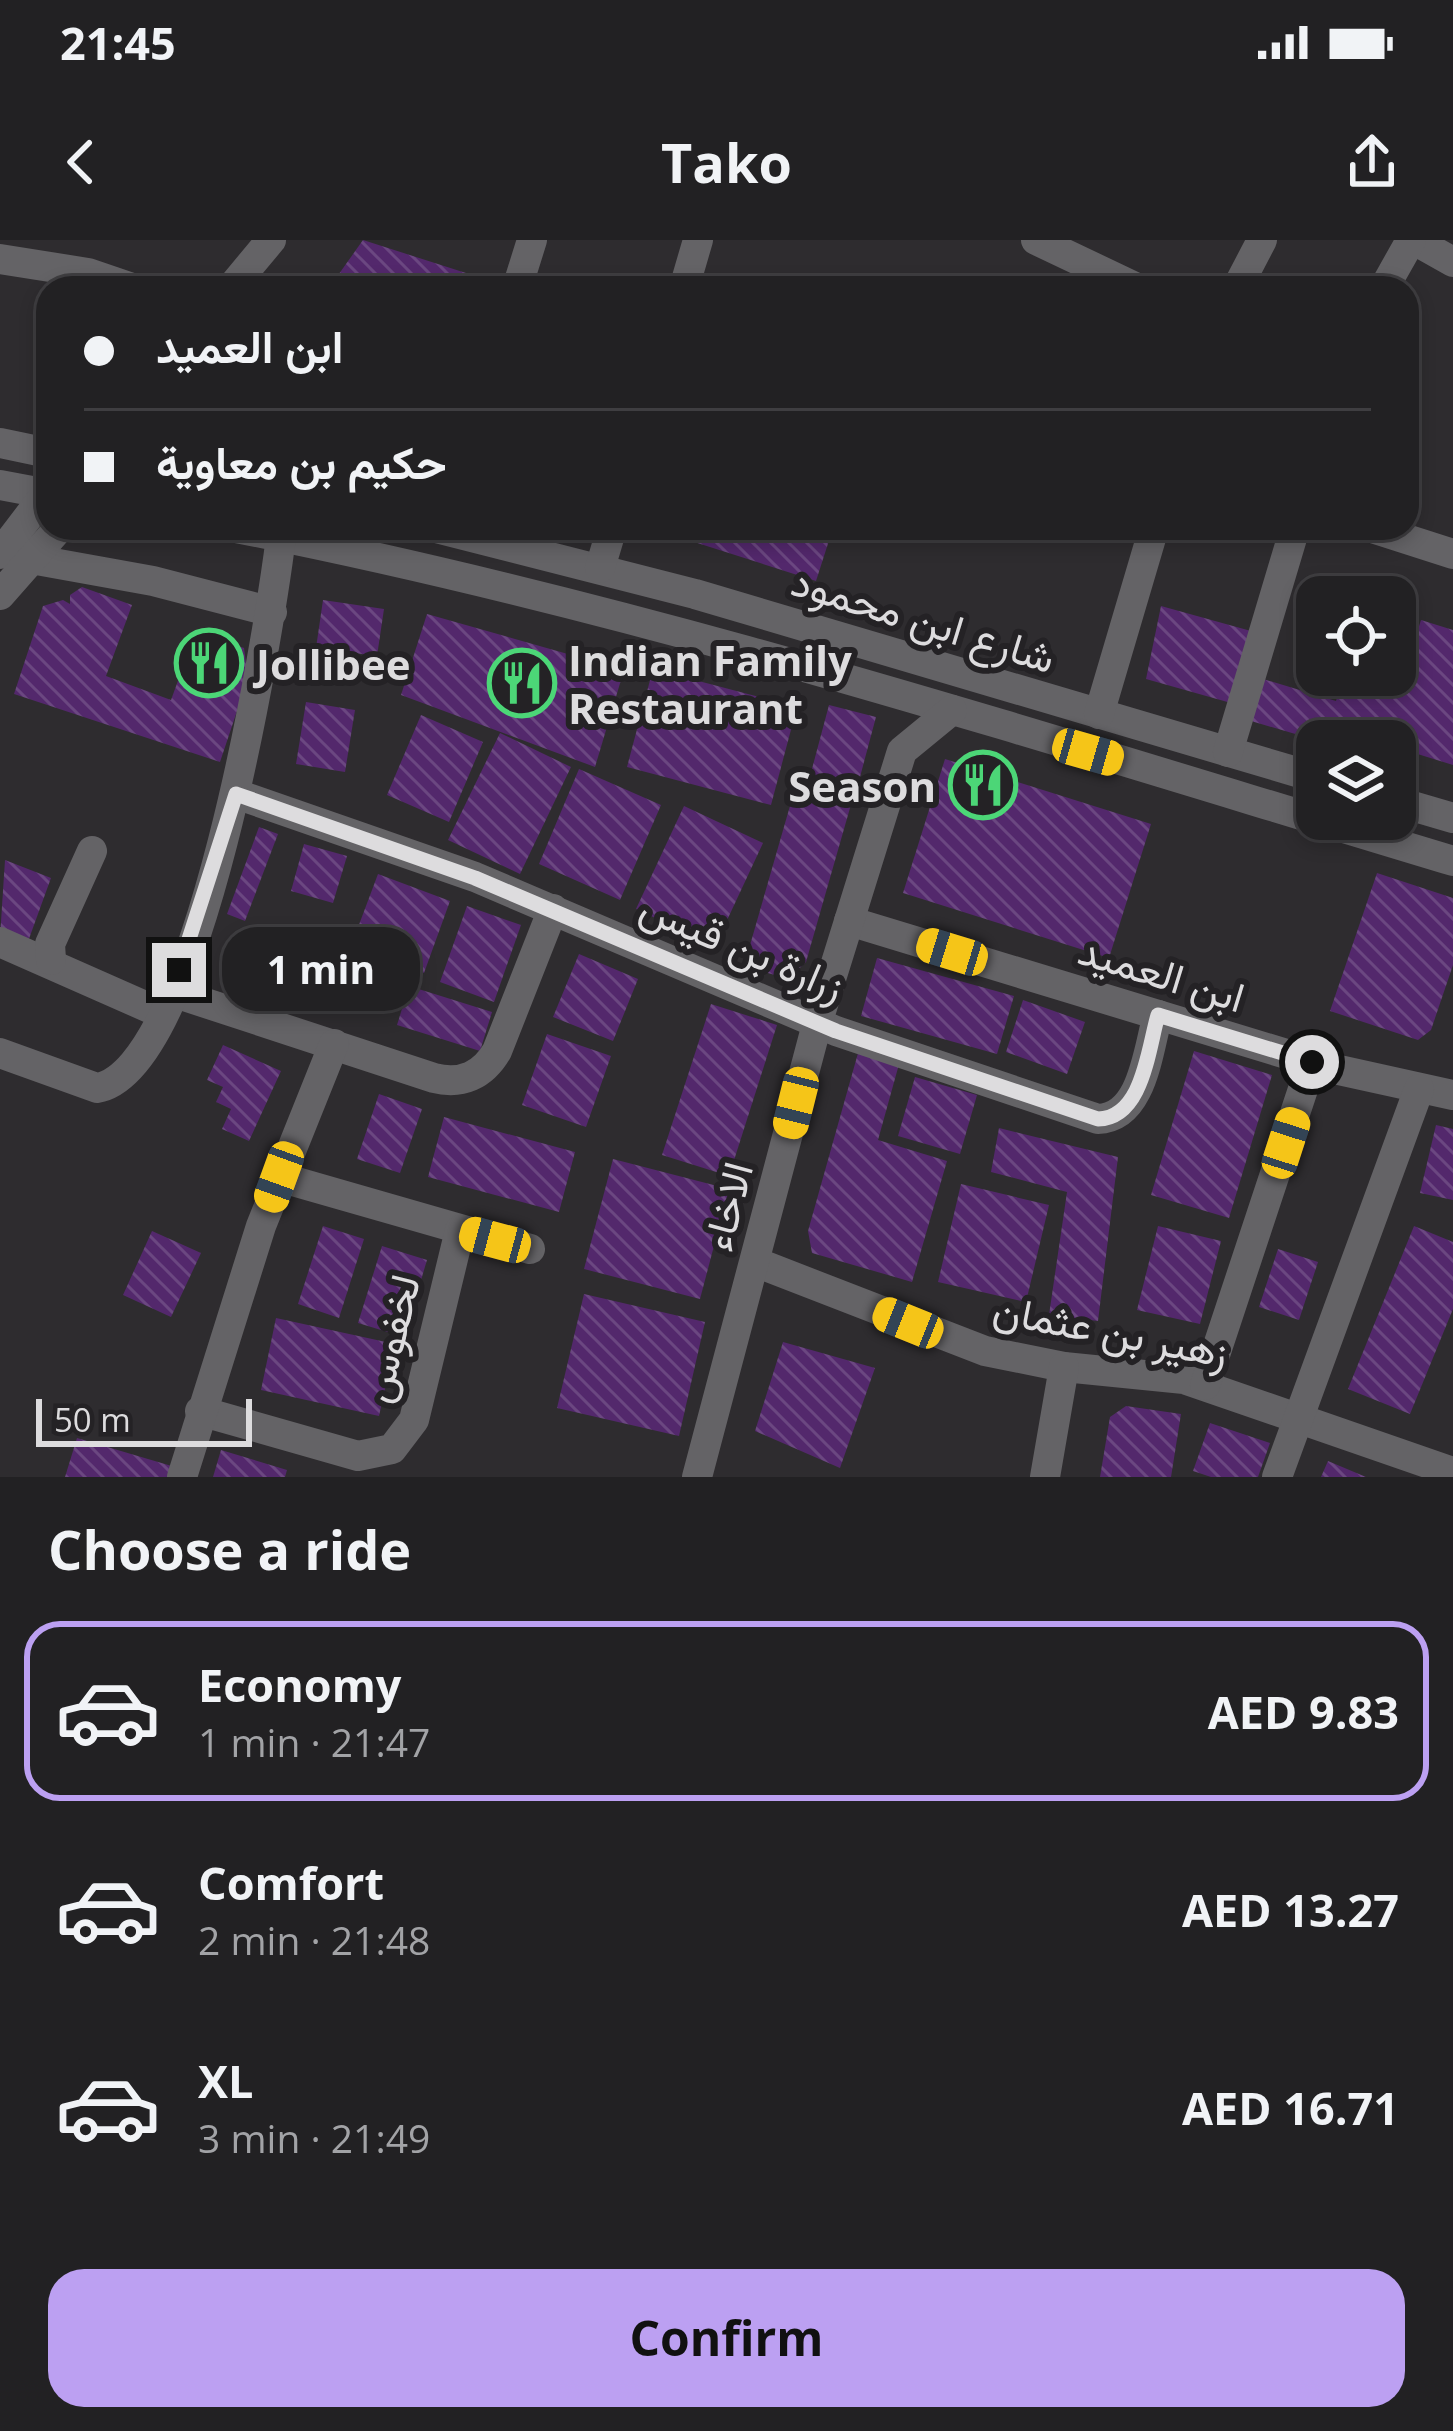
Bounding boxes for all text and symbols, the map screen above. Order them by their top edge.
text: 21:45 [60,12,176,73]
text: Tako [661,125,792,199]
icon: back [48,129,114,195]
icon: share [1339,129,1405,195]
text: ابن العميد [156,315,343,376]
text: حكيم بن معاوية [156,431,447,492]
street label: شارع ابن محمود [785,551,1063,687]
map controls [1296,576,1416,840]
button: locate [1296,576,1416,696]
restaurant icon: Jollibee [174,628,244,698]
place label: Indian Family Restaurant [568,631,852,736]
place label: Jollibee [252,635,411,692]
restaurant icon: Indian Family Restaurant [487,648,557,718]
button: layers [1296,720,1416,840]
car [1048,725,1128,779]
restaurant icon: Season [948,750,1018,820]
place label: Season [788,757,936,814]
street label: زرارة بن قيس [632,876,854,1014]
street label: ابن العميد [1072,920,1252,1024]
car [912,924,992,980]
callout: 1 min [221,928,419,1012]
text: 1 min [267,942,375,995]
route end [152,943,206,997]
route start [1285,1035,1339,1089]
car [770,1064,822,1142]
car [1258,1103,1314,1183]
car [250,1137,308,1217]
street label: الاخاء [687,1155,765,1257]
car [456,1213,534,1267]
street label: لخفوس [346,1268,432,1408]
street label: زهير بن عثمان [989,1278,1233,1380]
car [868,1293,948,1353]
scale bar [36,1393,252,1446]
text: 50 m [54,1397,131,1442]
text: Choose a ride [48,1512,411,1586]
text: Economy [198,1654,401,1715]
icon: car [54,1657,162,1765]
text: AED 9.83 [1208,1681,1399,1742]
text: 1 min · 21:47 [198,1715,430,1768]
text: Comfort [198,1852,384,1913]
icon: car [54,1855,162,1963]
text: AED 13.27 [1182,1879,1399,1940]
text: 2 min · 21:48 [198,1913,430,1966]
text: XL [198,2050,253,2111]
icon: car [54,2053,162,2161]
text: AED 16.71 [1182,2077,1399,2138]
text: 3 min · 21:49 [198,2111,430,2164]
button: Confirm [48,2269,1405,2407]

